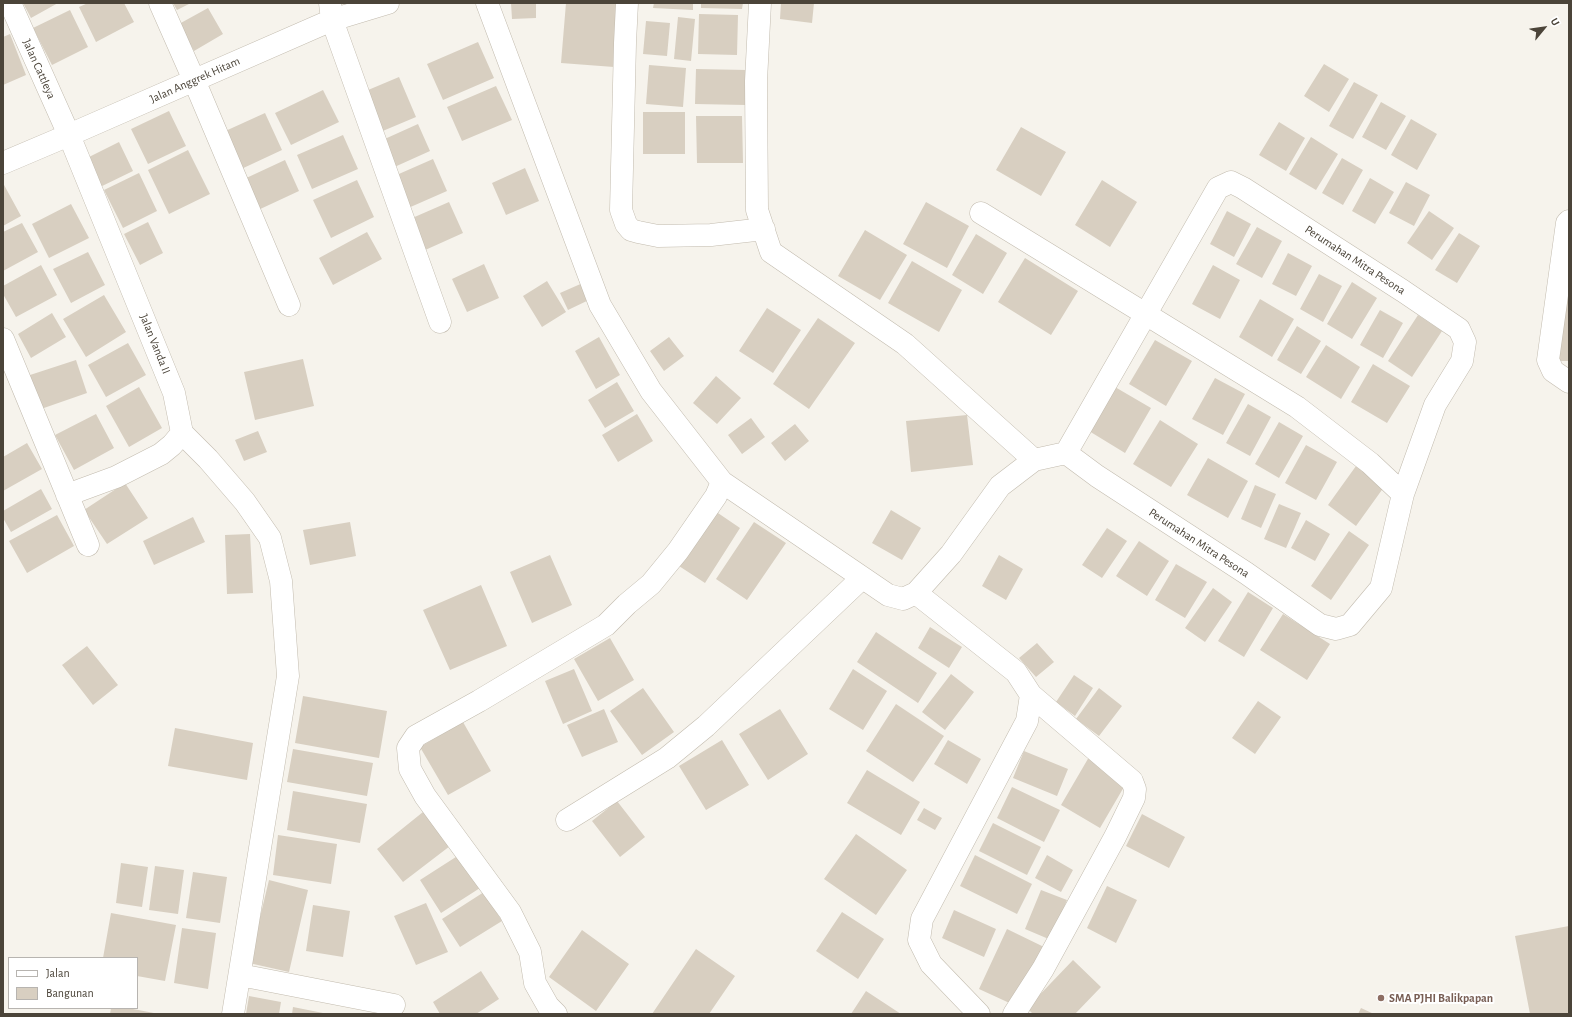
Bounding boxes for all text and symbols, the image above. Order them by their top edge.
north arrow [1524,8,1564,48]
text: U [1548,16,1561,28]
street label: Jalan Cattleya [19,37,59,101]
street label: Jalan Anggrek Hitam [148,54,242,106]
street label: Perumahan Mitra Pesona [1302,222,1408,298]
street label: Jalan Vanda II [136,312,174,376]
street label: Perumahan Mitra Pesona [1146,505,1252,581]
legend [8,957,138,1009]
text: Jalan [46,967,70,979]
text: Bangunan [46,987,94,999]
place label: SMA PJHI Balikpapan [1389,991,1493,1005]
marker: SMA PJHI Balikpapan [1376,993,1386,1003]

